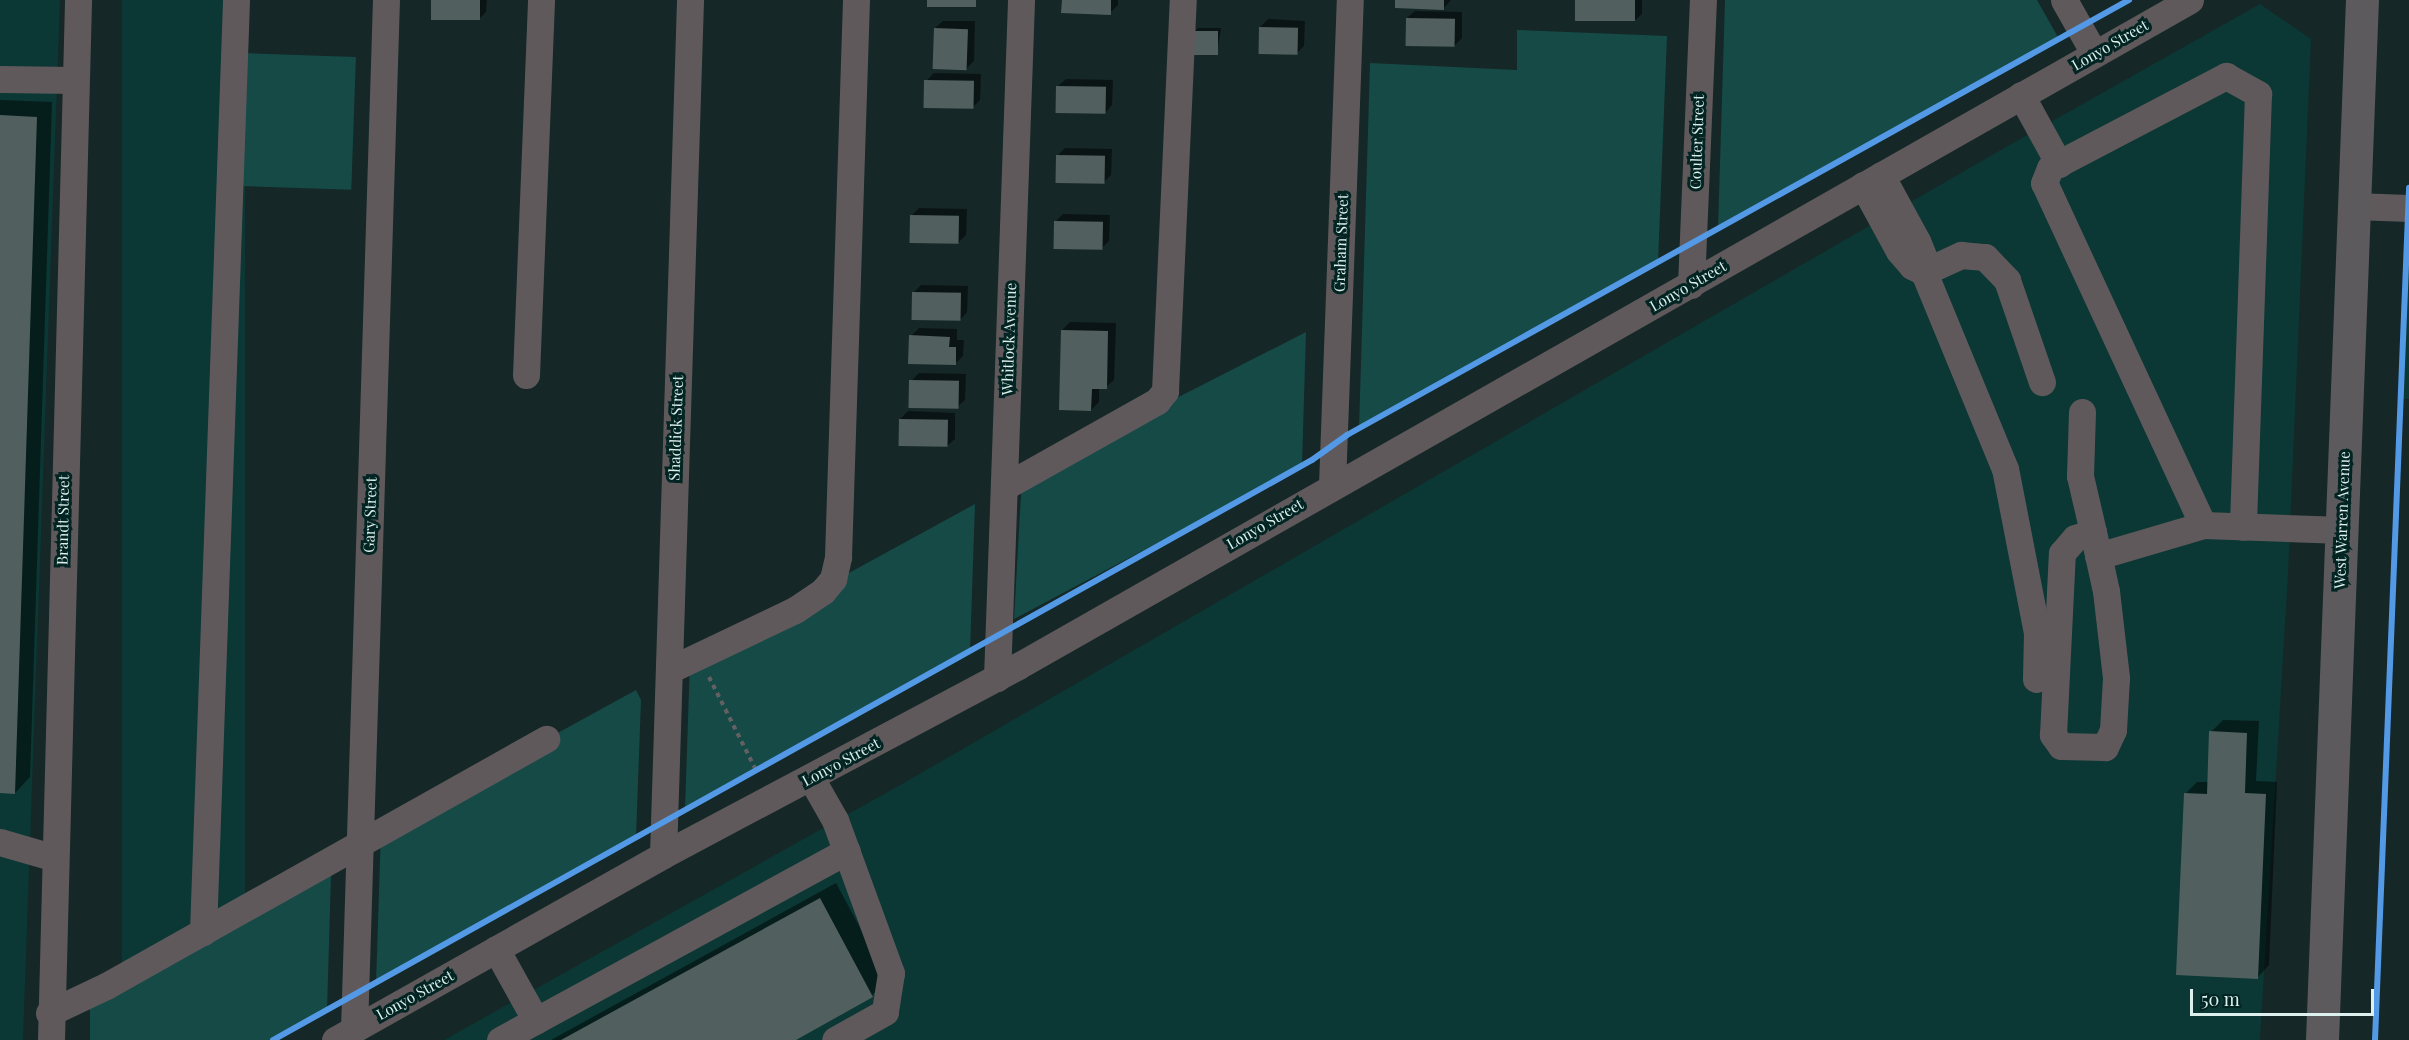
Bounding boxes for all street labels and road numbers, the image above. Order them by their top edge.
street label: Lonyo Street [2068,16,2152,74]
street label: Coulter Street [1686,94,1708,190]
street label: Graham Street [1330,194,1352,292]
street label: Lonyo Street [1646,257,1730,315]
street label: Whitlock Avenue [998,282,1020,396]
street label: Shaddick Street [665,375,687,481]
street label: West Warren Avenue [2331,450,2353,590]
street label: Brandt Street [53,475,73,565]
street label: Gary Street [360,477,380,553]
street label: Lonyo Street [1223,495,1307,553]
street label: Lonyo Street [799,734,883,790]
street label: Lonyo Street [373,966,457,1024]

